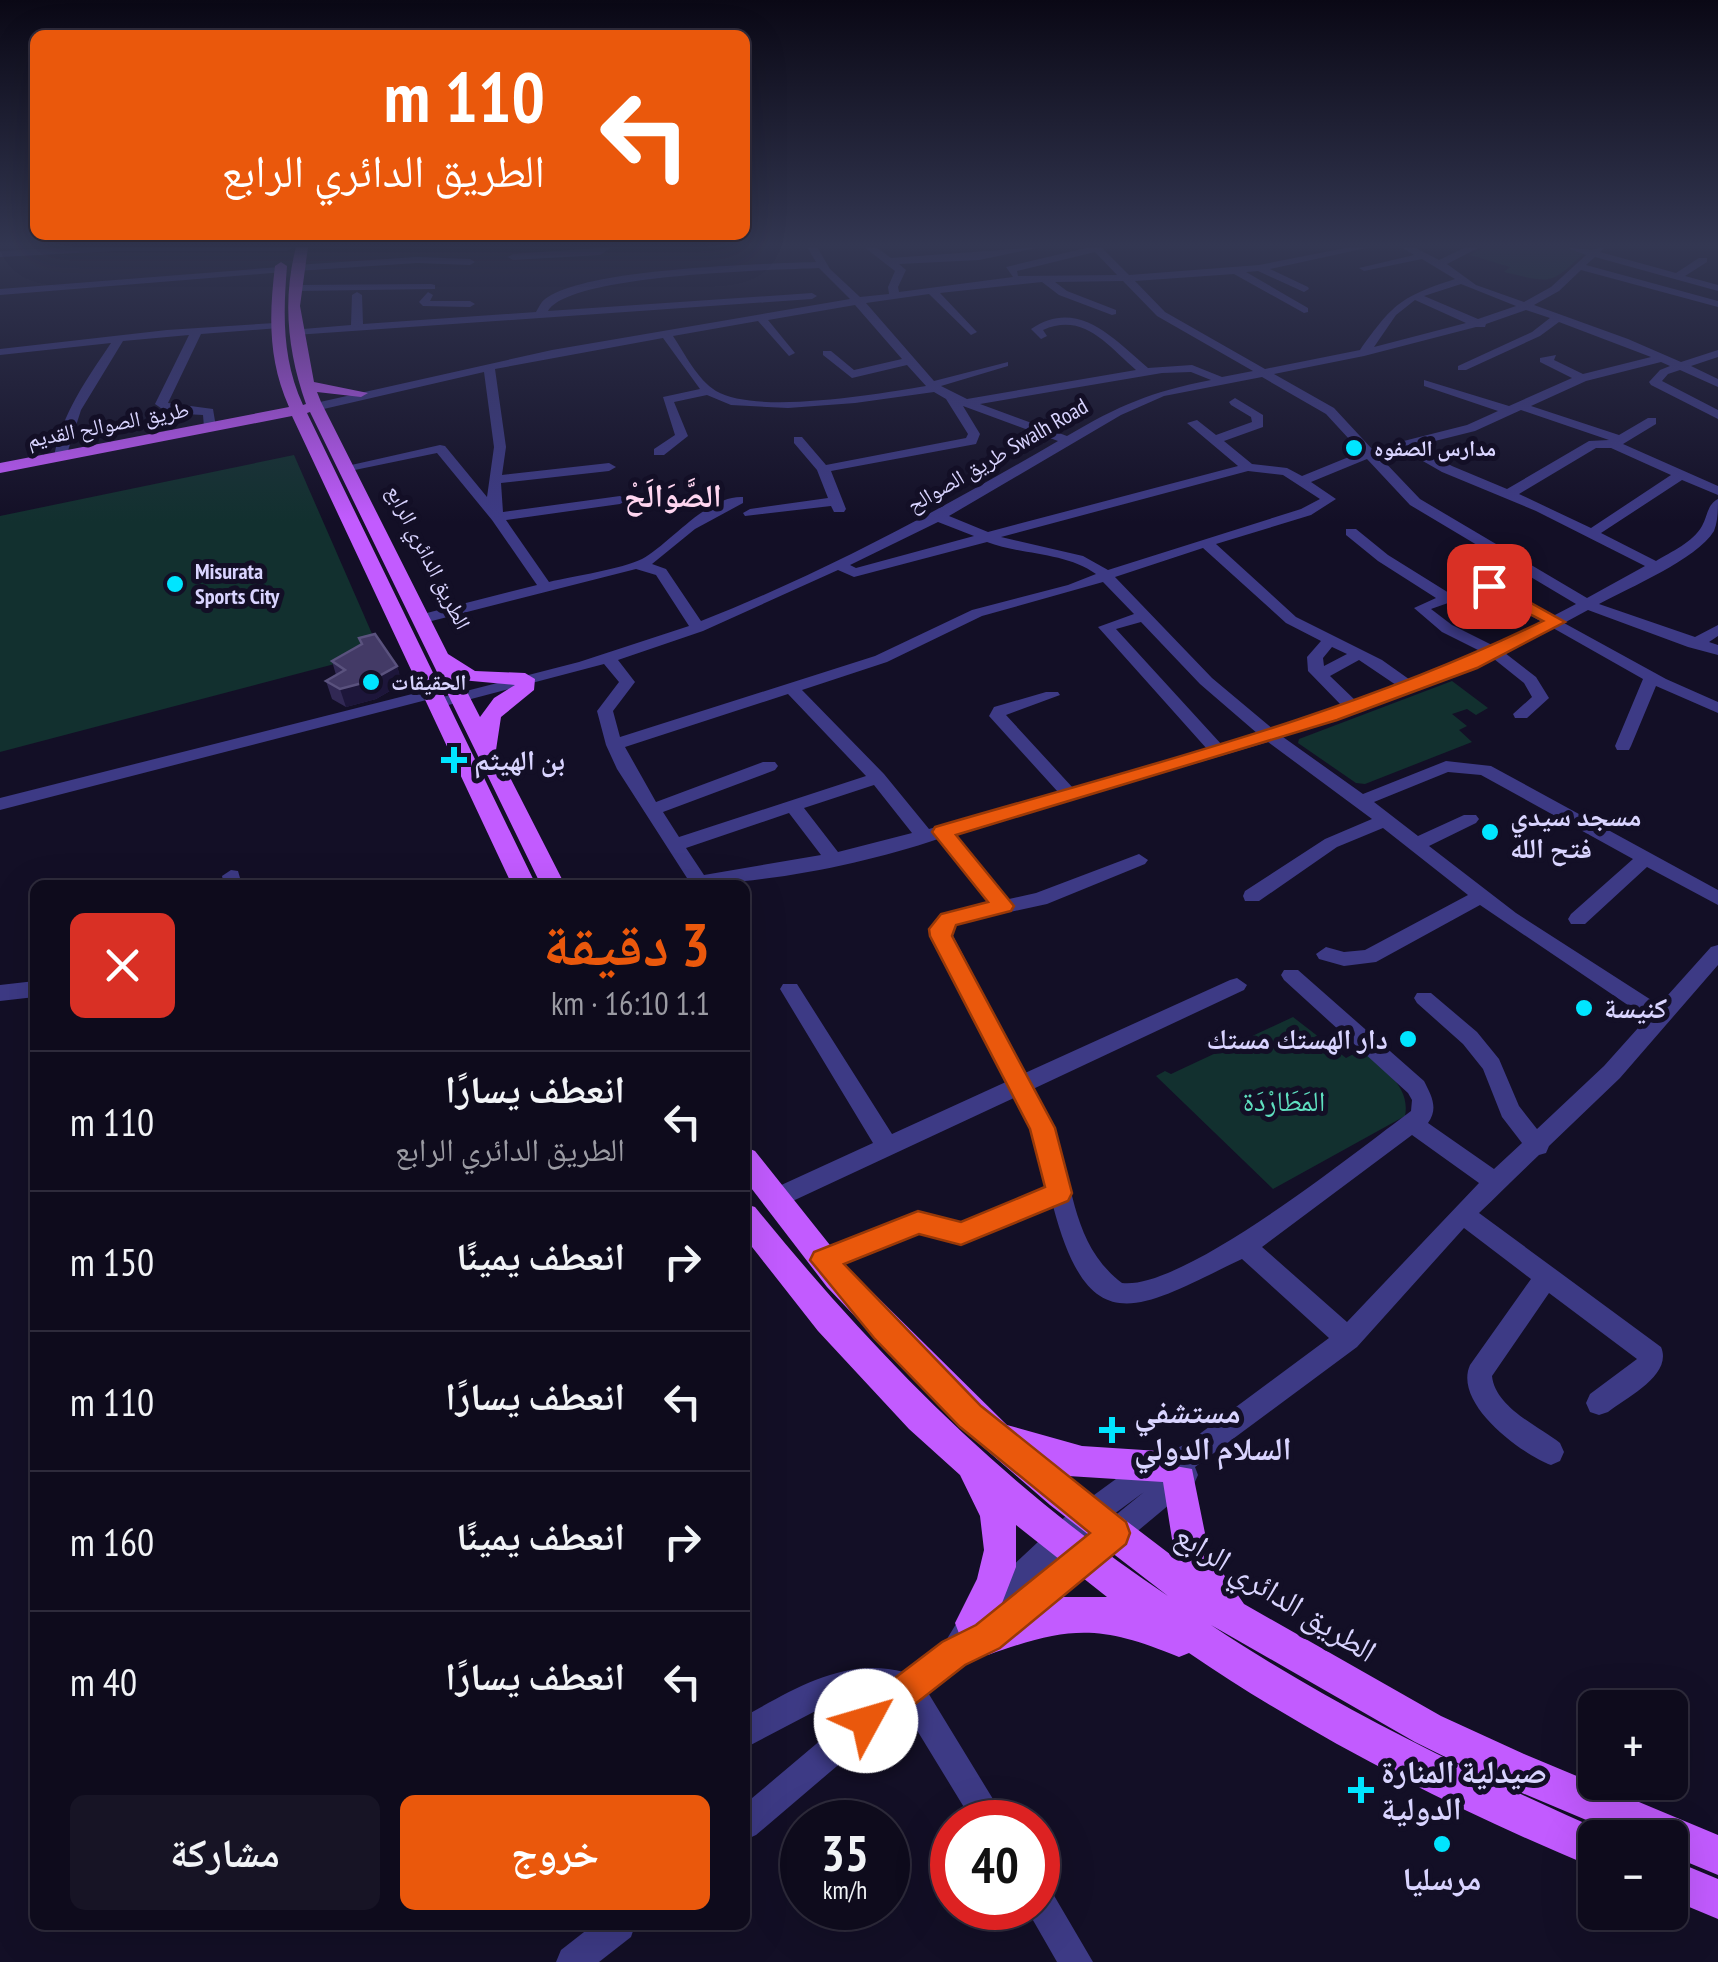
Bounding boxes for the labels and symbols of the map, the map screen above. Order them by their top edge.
street label: طريق الصوالح Swalh Road [901,392,1093,518]
street label: طريق الصوالح القديم [25,395,191,454]
place label: مدارس الصفوه [1374,434,1496,462]
marker: مدارس الصفوه [1343,437,1365,459]
district label: الصَّوَالَحْ [624,474,722,517]
street label: الطريق الدائري الرابع [377,480,477,636]
pin [1447,544,1532,629]
place label: Misurata Sports City [195,557,281,610]
marker: Misurata Sports City [164,573,186,595]
place label: الحقيقات [391,668,467,696]
marker: الحقيقات [360,671,382,693]
place label: بن الهيثم [474,741,565,779]
marker: بن الهيثم [443,749,465,771]
place label: مسجد سيدي فتح الله [1510,797,1642,867]
marker: مسجد سيدي فتح الله [1479,821,1501,843]
place label: كنيسة [1604,989,1667,1026]
marker: كنيسة [1573,997,1595,1019]
place label: دار الهستك مستك [1207,1020,1388,1057]
marker: دار الهستك مستك [1397,1028,1419,1050]
park label: المَطَارْدَة [1243,1082,1325,1119]
place label: مستشفي السلام الدولي [1134,1390,1292,1474]
marker: مستشفي السلام الدولي [1099,1417,1125,1443]
street label: الطريق الدائري الرابع [1165,1513,1385,1675]
position arrow [814,1669,918,1773]
place label: صيدلية المنارة الدولية [1381,1750,1547,1829]
marker: صيدلية المنارة الدولية [1350,1779,1372,1801]
speed limit sign: 40 [930,1800,1060,1930]
marker: مرسليا [1431,1833,1453,1855]
place label: مرسليا [1403,1857,1481,1899]

